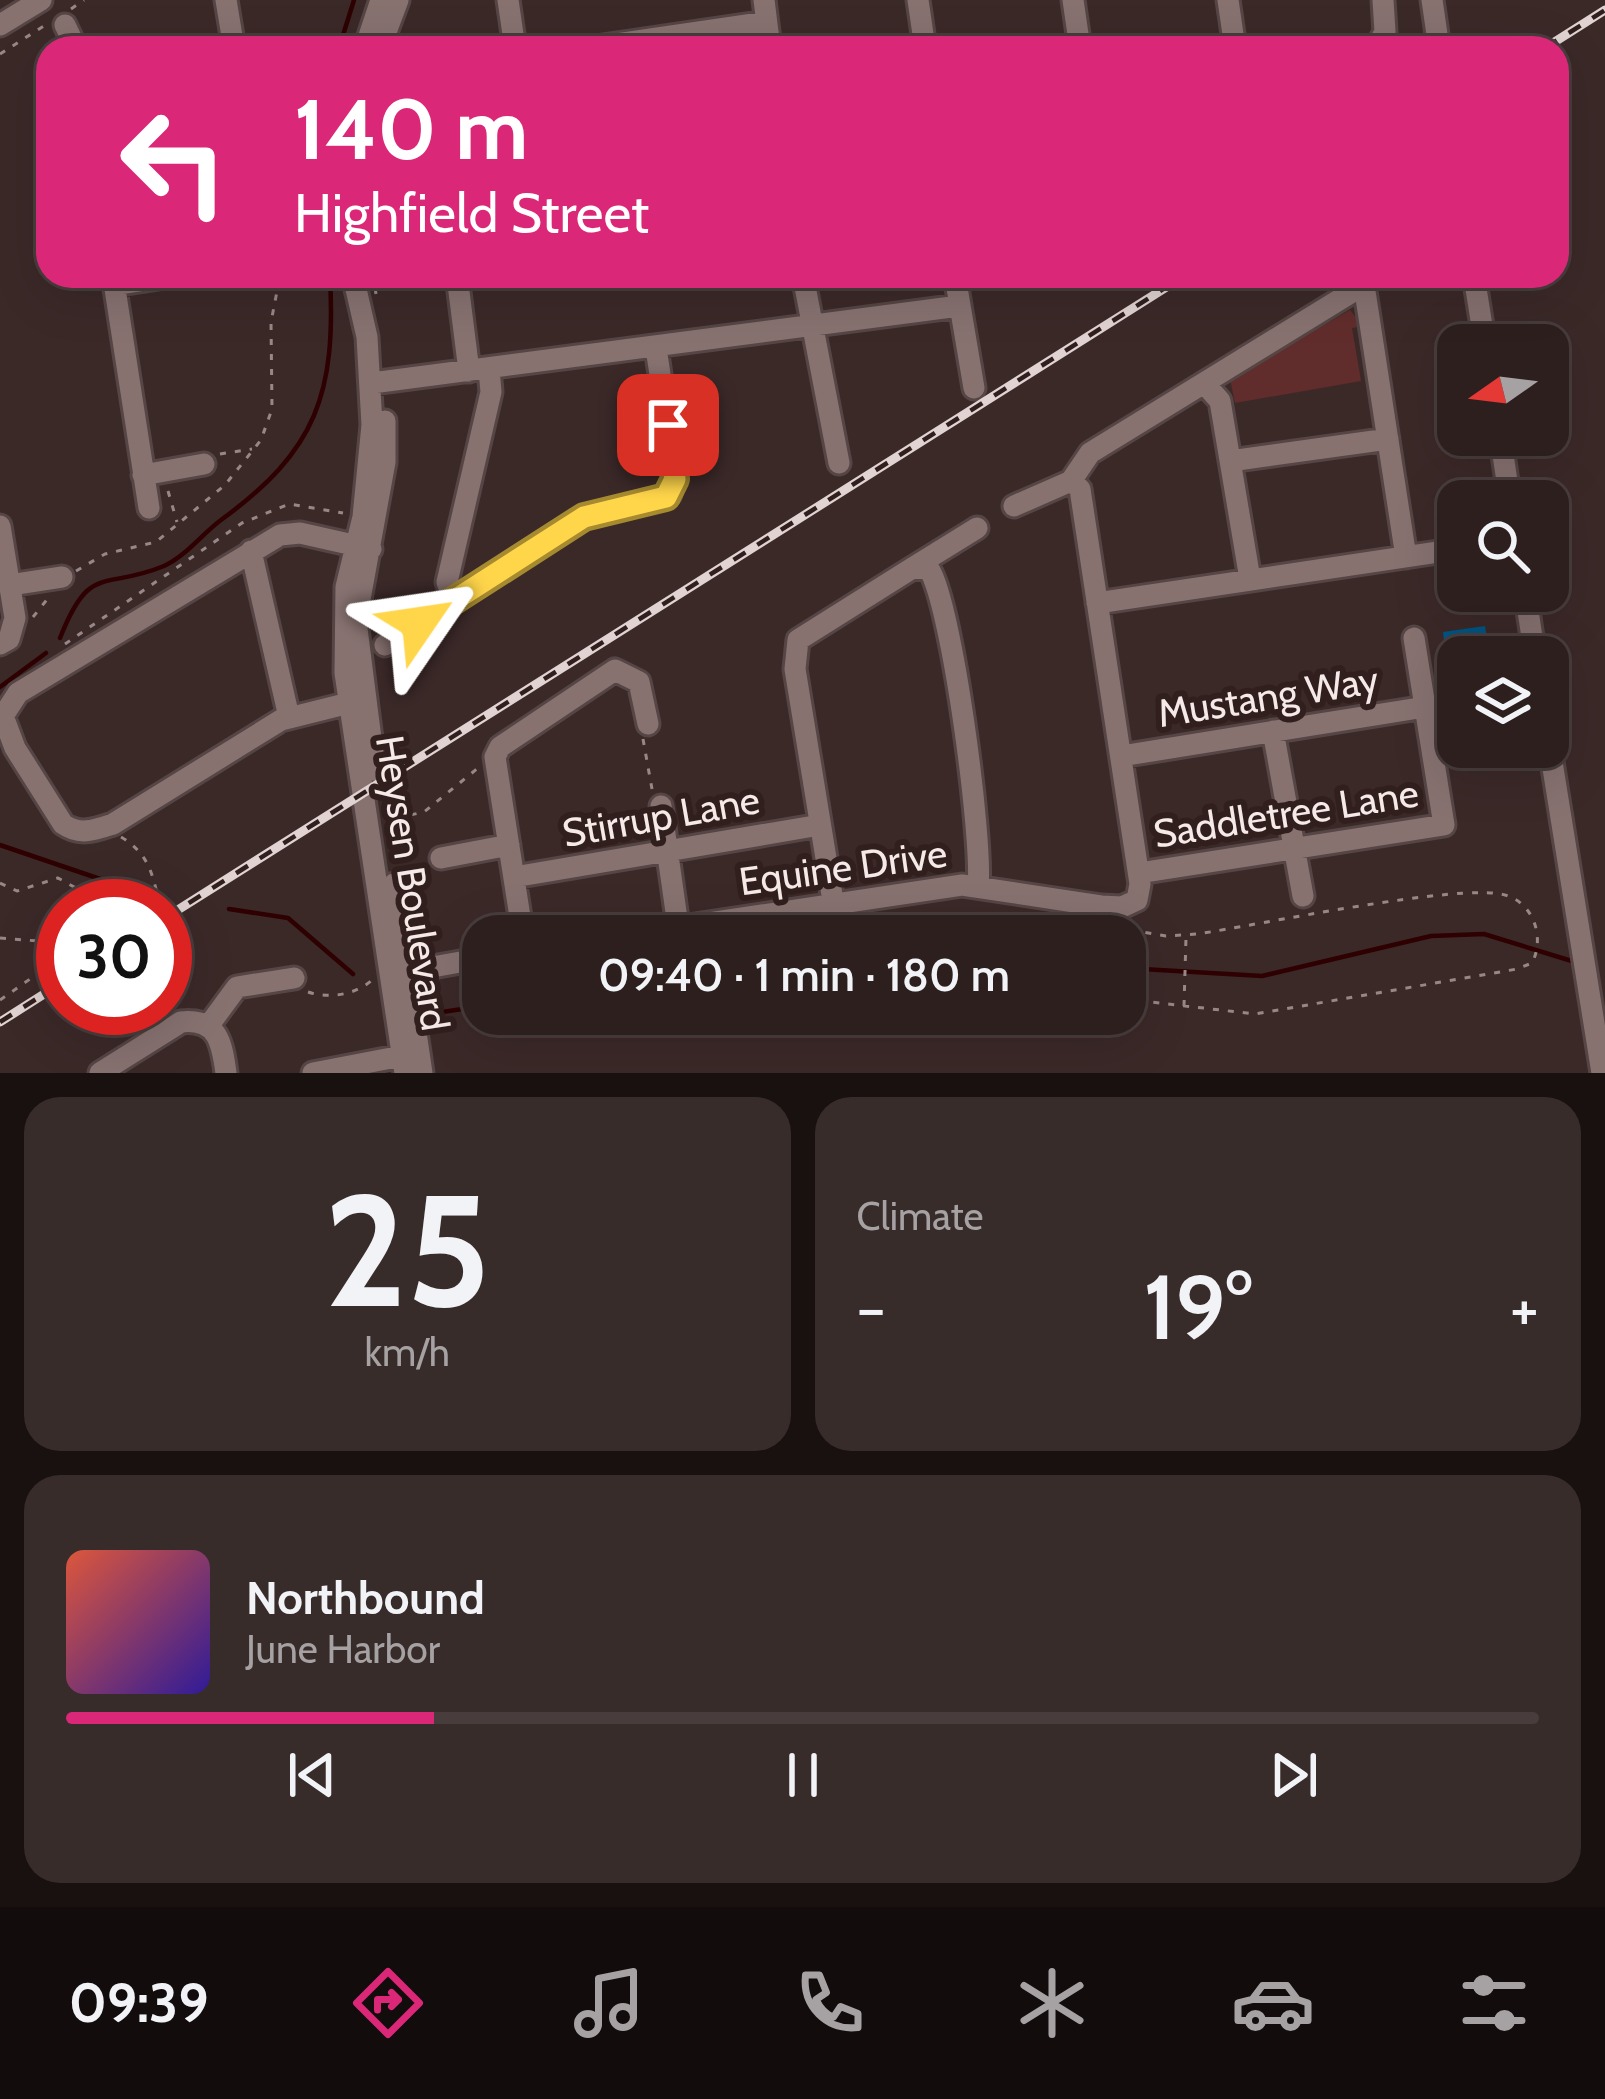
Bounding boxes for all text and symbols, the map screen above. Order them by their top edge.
text: 140 m [294,78,528,180]
icon: left [96,84,252,240]
text: Highfield Street [294,180,649,246]
north arrow [1437,324,1569,456]
map controls [1437,324,1569,768]
pin [617,374,719,476]
icon: arrive [635,392,701,458]
button: search [1437,480,1569,612]
position arrow [356,560,482,686]
button: layers [1437,636,1569,768]
street label: Mustang Way [1154,655,1382,737]
street label: Heysen Boulevard [366,732,460,1034]
street label: Saddletree Lane [1150,768,1422,858]
street label: Stirrup Lane [559,775,763,857]
street label: Equine Drive [736,829,950,905]
speed limit sign: 30 [36,879,192,1035]
text: 09:40 · 1 min · 180 m [598,948,1010,1002]
text: 25 [324,1155,490,1345]
text: Climate [857,1192,983,1240]
text: 19° [1143,1252,1252,1362]
text: − [857,1267,886,1348]
text: + [1510,1267,1539,1348]
text: km/h [365,1328,450,1376]
text: Northbound [246,1571,485,1625]
text: June Harbor [246,1625,440,1673]
icon: previous [279,1742,345,1808]
icon: pause [770,1742,836,1808]
icon: next [1261,1742,1327,1808]
icon: directions [346,1961,430,2045]
icon: music [567,1961,651,2045]
icon: phone [788,1961,872,2045]
icon: climate [1010,1961,1094,2045]
icon: car [1231,1961,1315,2045]
icon: filters [1452,1961,1536,2045]
text: 09:39 [69,1970,209,2036]

